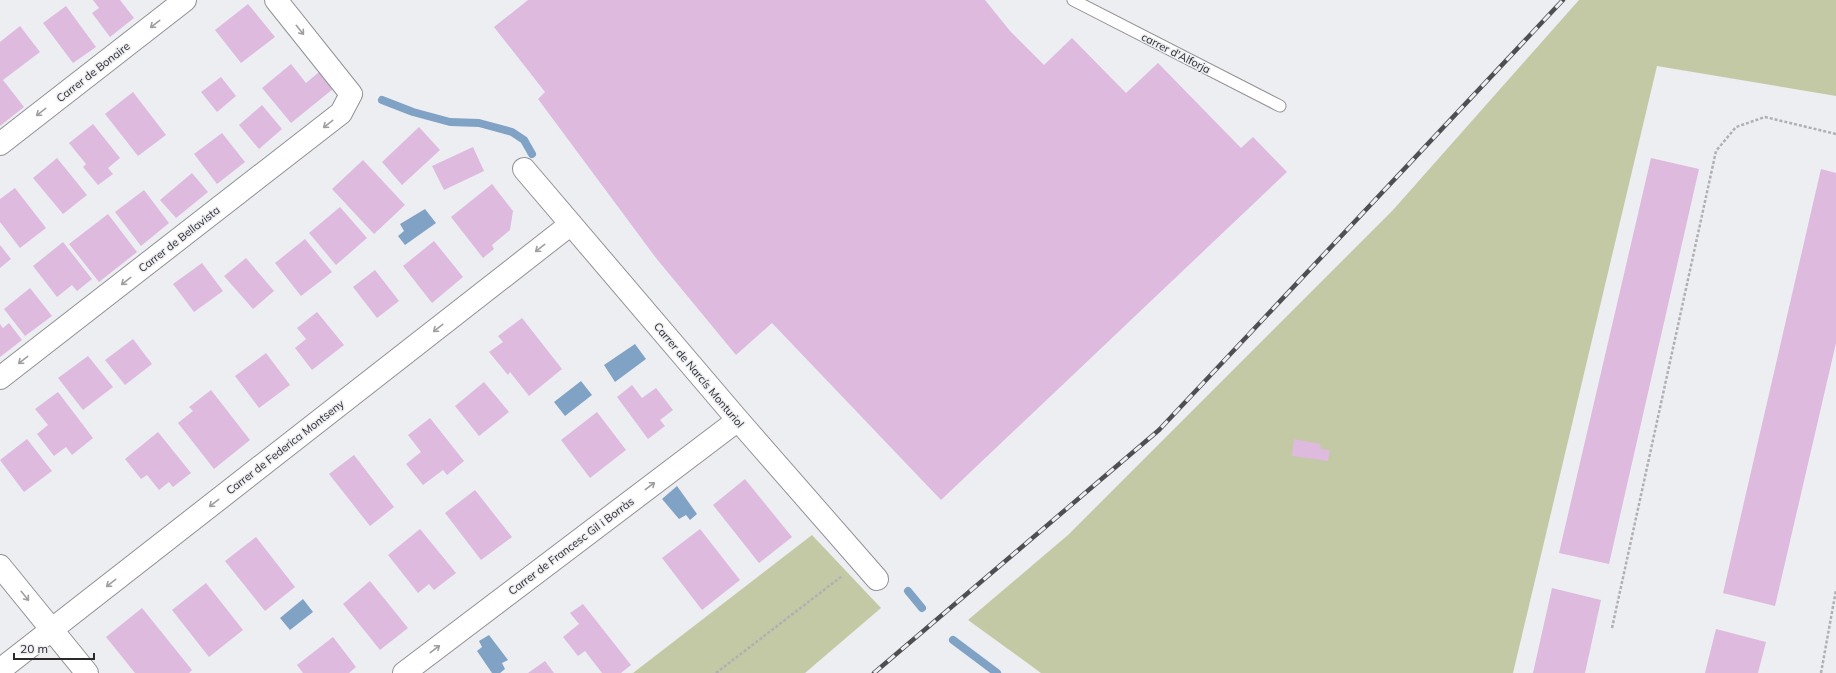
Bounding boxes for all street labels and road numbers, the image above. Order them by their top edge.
street label: carrer d'Alforja [1139,30,1213,76]
street label: Carrer de Bonaire [53,39,133,105]
street label: Carrer de Bellavista [135,203,223,275]
street label: Carrer de Narcís Monturiol [651,319,747,431]
street label: Carrer de Federica Montseny [223,396,347,497]
street label: Carrer de Francesc Gil i Borràs [505,494,637,598]

